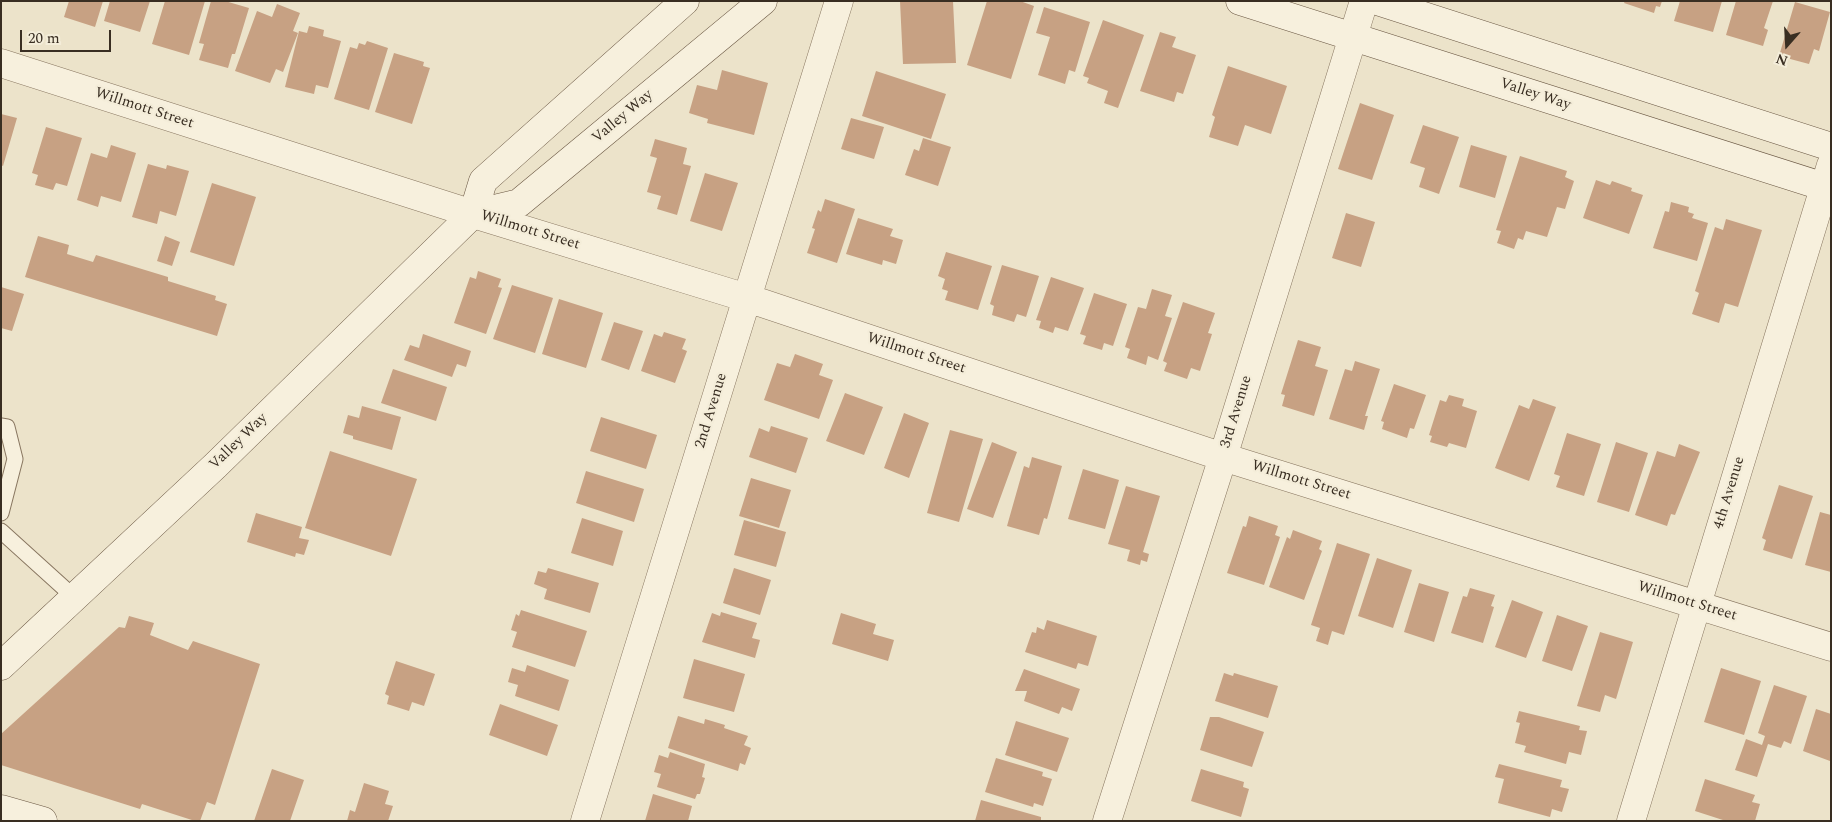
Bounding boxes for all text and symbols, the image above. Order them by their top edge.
scale bar [22,20,114,52]
north arrow [1762,20,1812,70]
text: 20 m [28,27,60,50]
text: N [1773,48,1791,71]
street label: Valley Way [1497,75,1573,115]
street label: Willmott Street [92,85,196,133]
street label: Valley Way [589,86,657,148]
street label: Willmott Street [478,207,582,255]
street label: Willmott Street [864,330,968,378]
street label: 2nd Avenue [692,371,732,451]
street label: 3rd Avenue [1217,373,1257,451]
street label: Valley Way [206,410,272,474]
street label: 4th Avenue [1710,455,1750,531]
street label: Willmott Street [1249,457,1353,505]
street label: Willmott Street [1635,578,1739,626]

